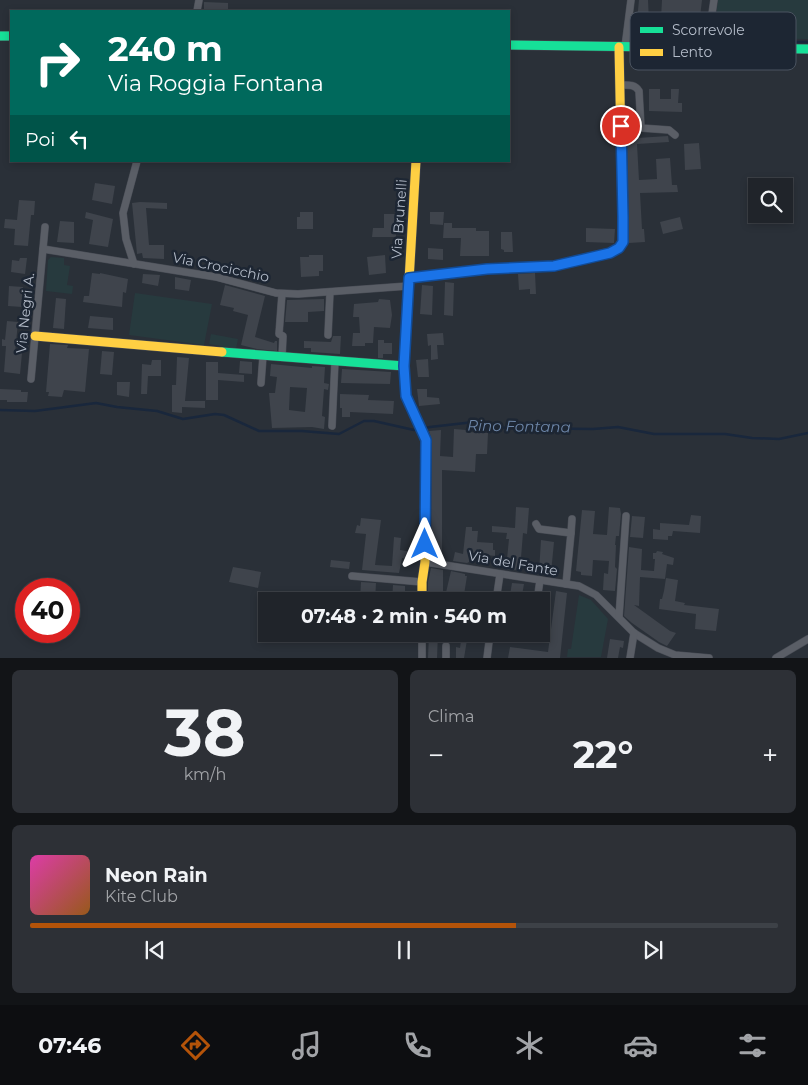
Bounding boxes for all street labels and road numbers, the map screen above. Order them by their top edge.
street label: Via Brunelli [387,178,411,260]
street label: Via Crocicchio [171,248,271,286]
street label: Via Negri A. [12,272,38,354]
street label: Via del Fante [467,546,559,580]

